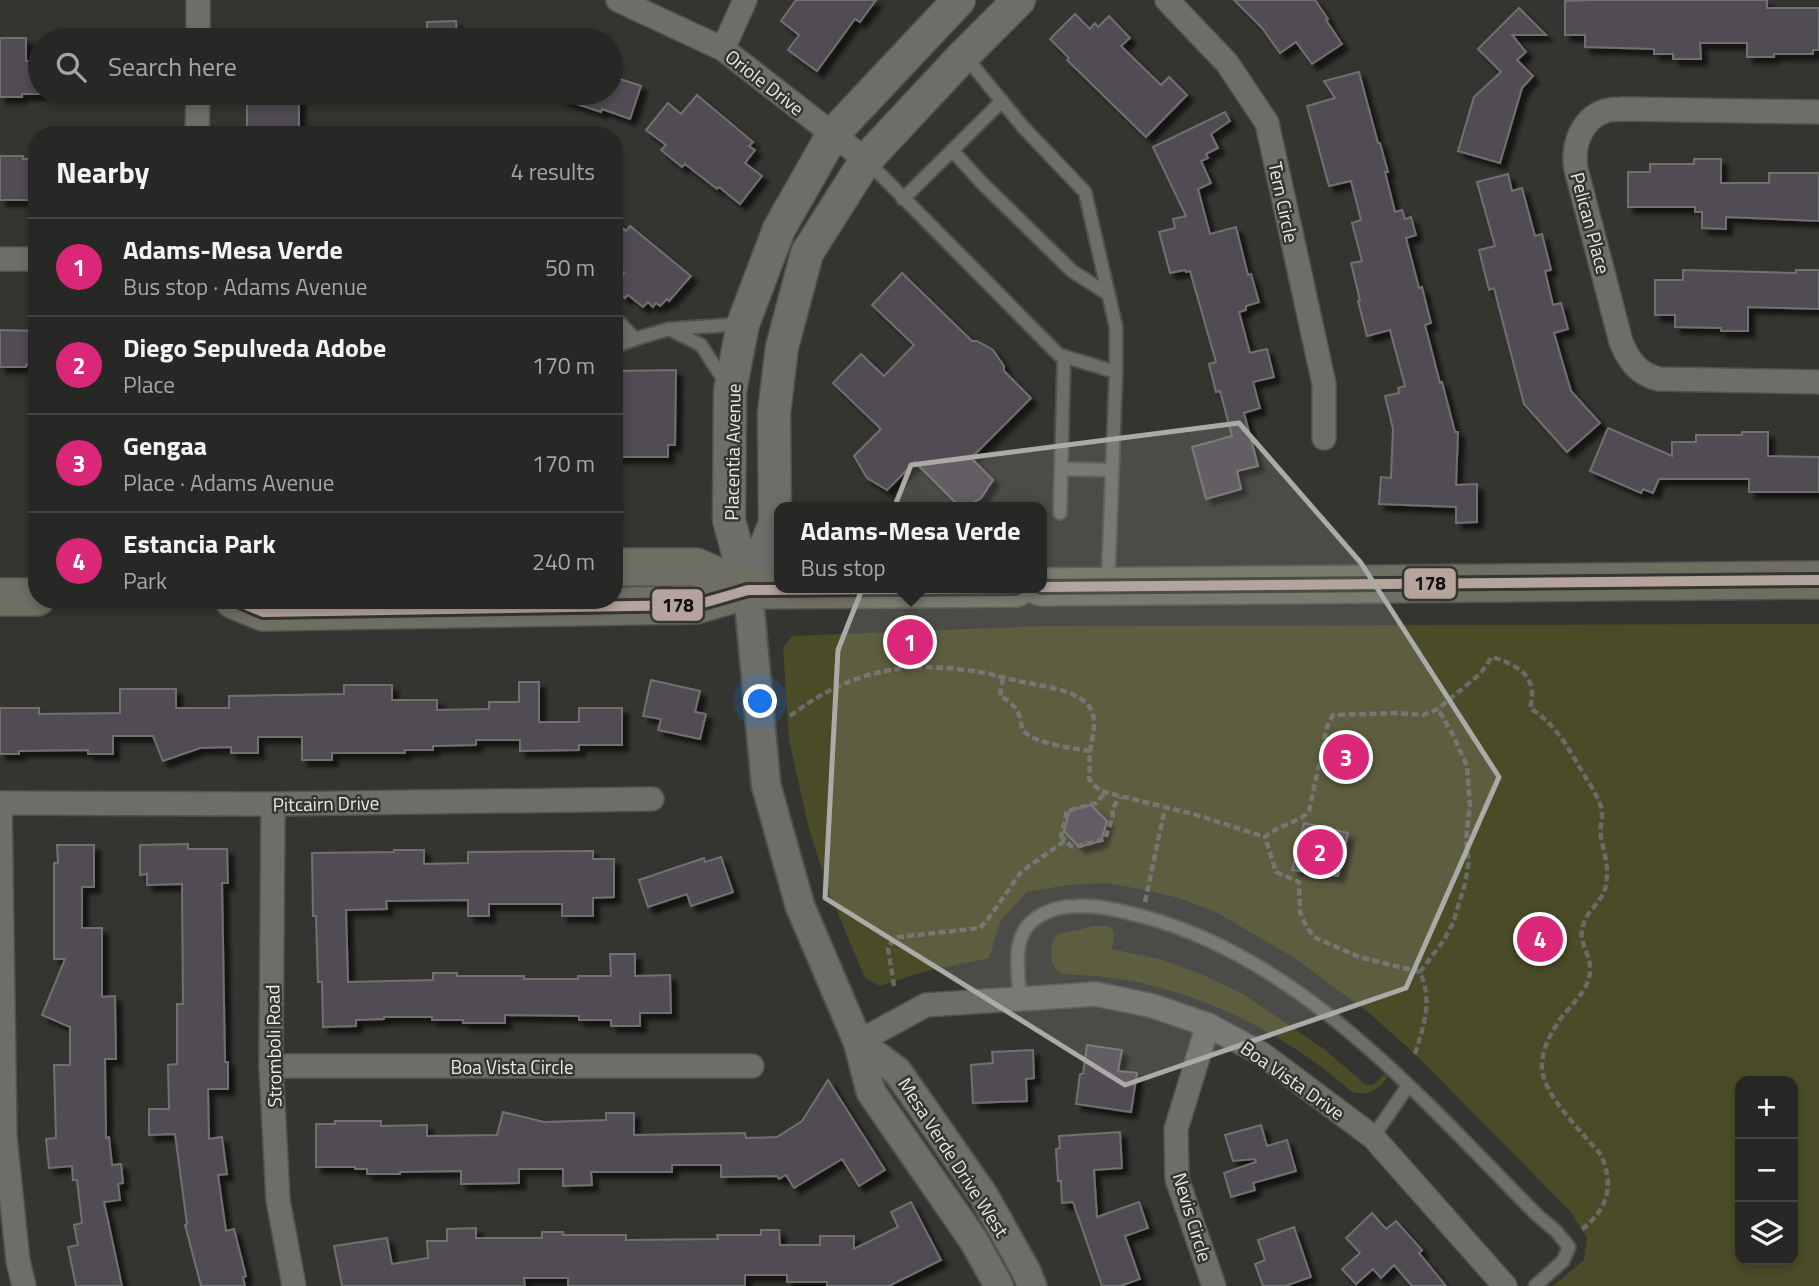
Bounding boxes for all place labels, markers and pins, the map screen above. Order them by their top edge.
pin: 1 [887,616,933,668]
pin: 3 [1323,731,1369,783]
pin: 2 [1297,826,1343,878]
pin: 4 [1517,913,1563,965]

